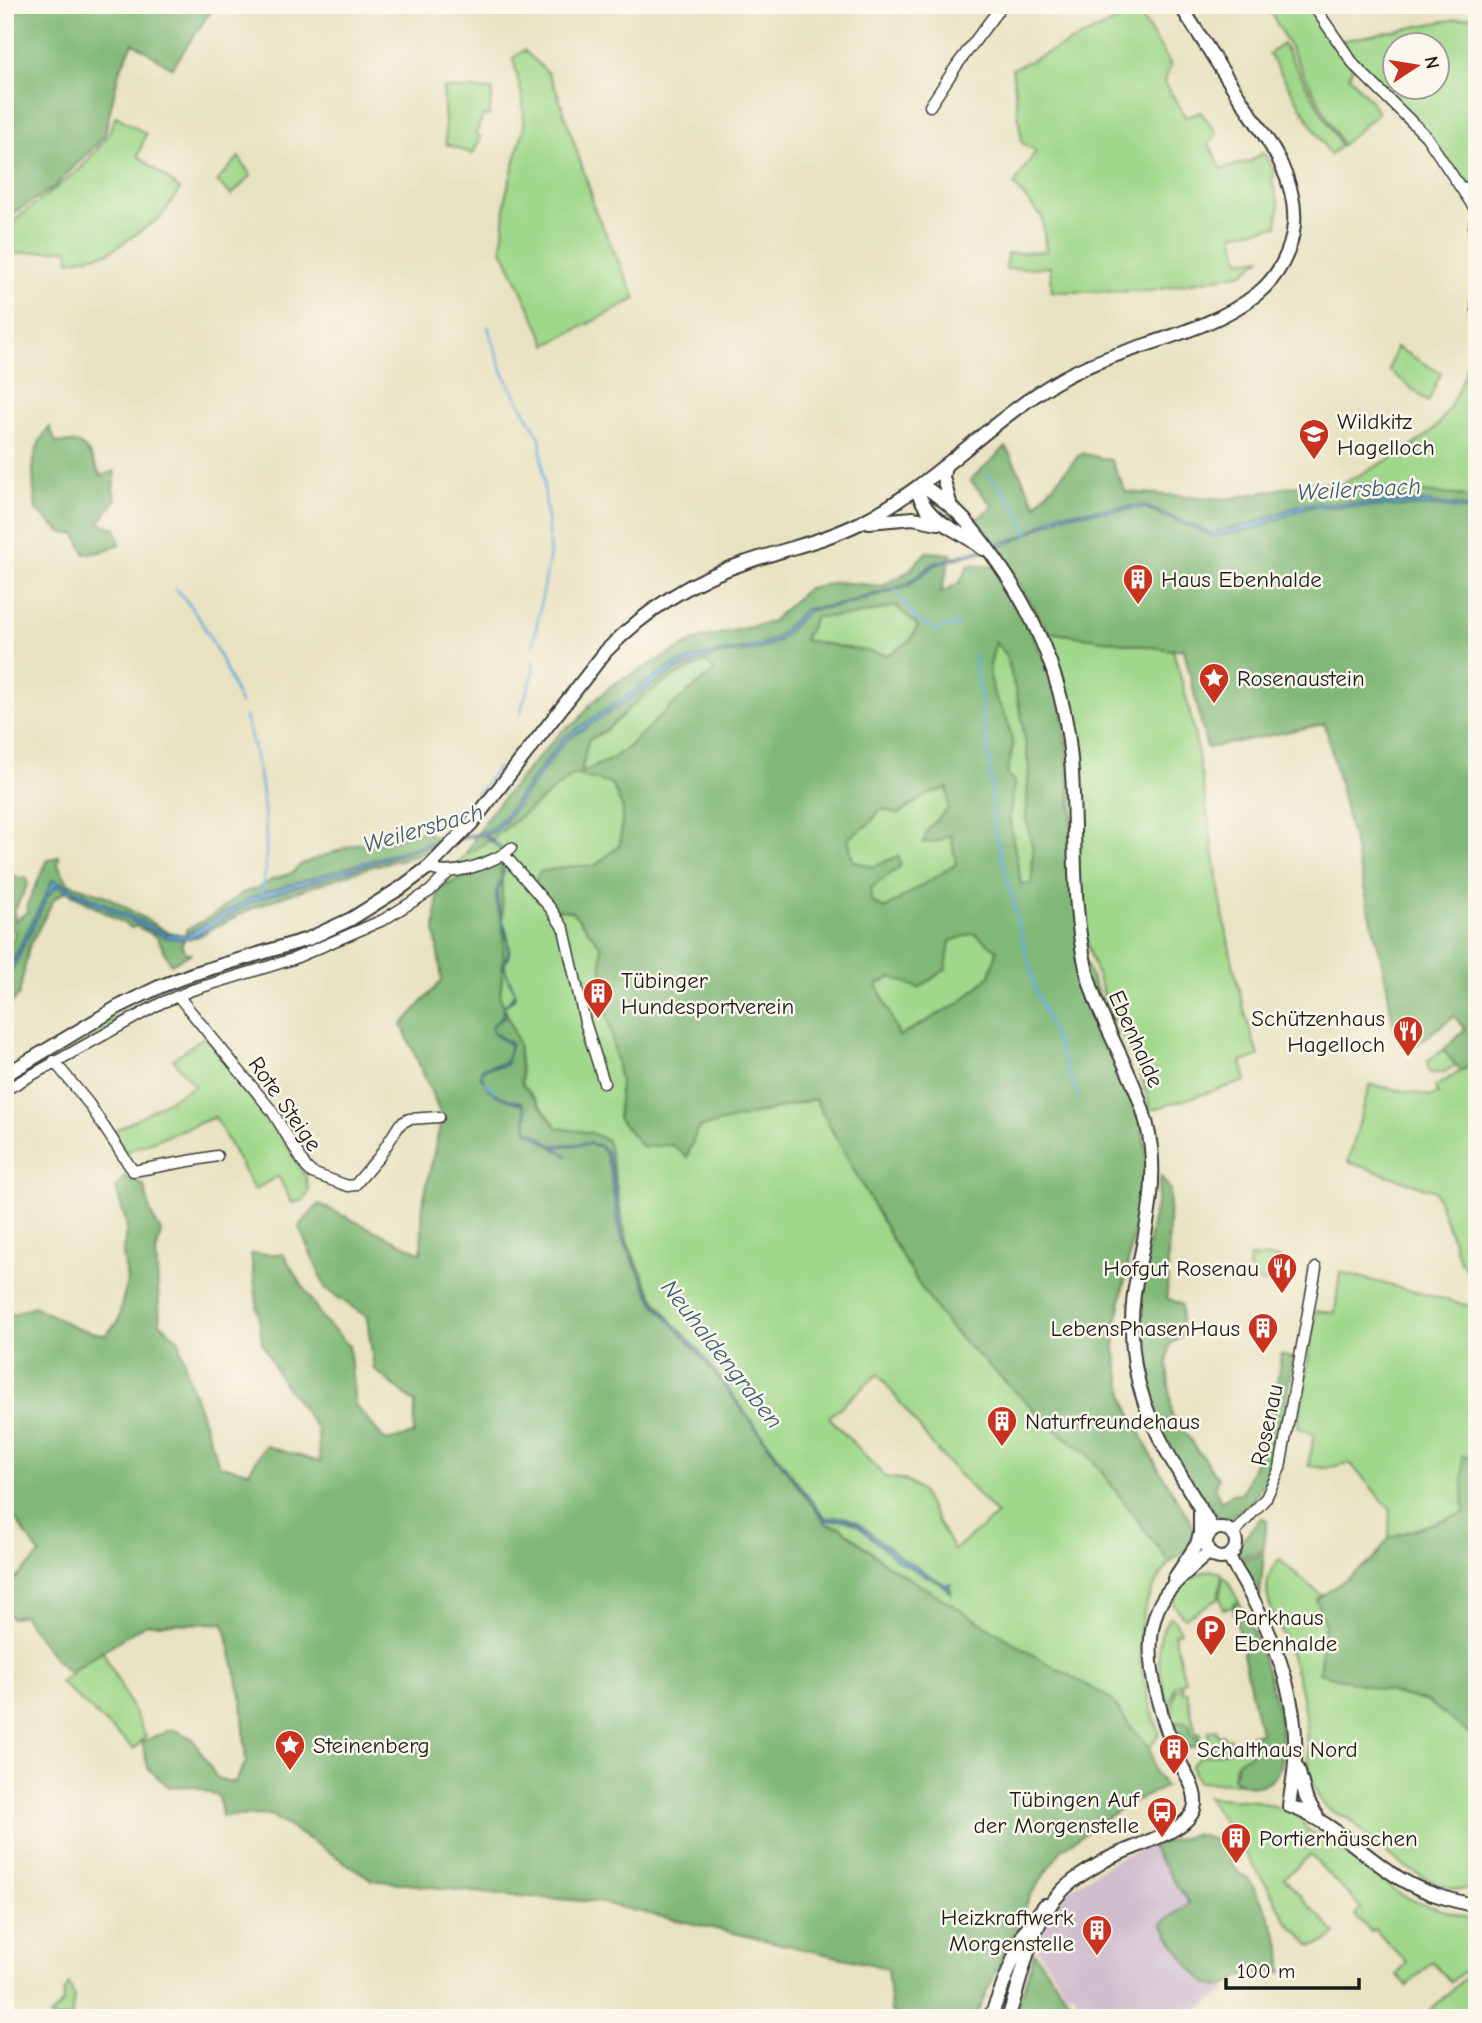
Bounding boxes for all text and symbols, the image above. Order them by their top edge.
north arrow [1380,32,1450,102]
text: N [1420,54,1444,71]
place label: Wildkitz Hagelloch [1337,408,1435,461]
school or university icon: Wildkitz Hagelloch [1297,417,1331,461]
water label: Weilersbach [1296,472,1422,506]
building icon: Haus Ebenhalde [1121,562,1155,606]
place label: Haus Ebenhalde [1161,566,1322,593]
place icon: Rosenaustein [1197,661,1231,705]
place label: Rosenaustein [1237,665,1365,692]
water label: Weilersbach [360,797,486,859]
place label: Tübinger Hundesportverein [621,967,794,1020]
building icon: Tübinger Hundesportverein [581,976,615,1020]
street label: Ebenhalde [1103,986,1169,1092]
place label: Schützenhaus Hagelloch [1251,1005,1385,1058]
restaurant icon: Schützenhaus Hagelloch [1391,1014,1425,1058]
street label: Rote Steige [243,1051,327,1157]
restaurant icon: Hofgut Rosenau [1265,1251,1299,1295]
place label: Hofgut Rosenau [1103,1255,1259,1282]
water label: Neuhaldengraben [655,1274,789,1434]
building icon: LebensPhasenHaus [1246,1311,1280,1355]
place label: LebensPhasenHaus [1051,1315,1240,1342]
street label: Rosenau [1245,1382,1289,1468]
building icon: Naturfreundehaus [985,1404,1019,1448]
place label: Naturfreundehaus [1025,1408,1200,1435]
place label: Parkhaus Ebenhalde [1234,1604,1337,1657]
parking icon: Parkhaus Ebenhalde [1194,1613,1228,1657]
place icon: Steinenberg [273,1728,307,1772]
place label: Steinenberg [313,1732,430,1759]
building icon: Schalthaus Nord [1157,1732,1191,1776]
place label: Schalthaus Nord [1197,1736,1358,1763]
place label: Tübingen Auf der Morgenstelle [974,1786,1141,1839]
bus stop icon: Tübingen Auf der Morgenstelle [1145,1795,1179,1839]
building icon: Portierhäuschen [1219,1821,1253,1865]
place label: Portierhäuschen [1259,1825,1418,1852]
place label: Heizkraftwerk Morgenstelle [941,1904,1074,1957]
building icon: Heizkraftwerk Morgenstelle [1080,1913,1114,1957]
scale bar [1226,1946,1360,1990]
text: 100 m [1237,1959,1295,1983]

